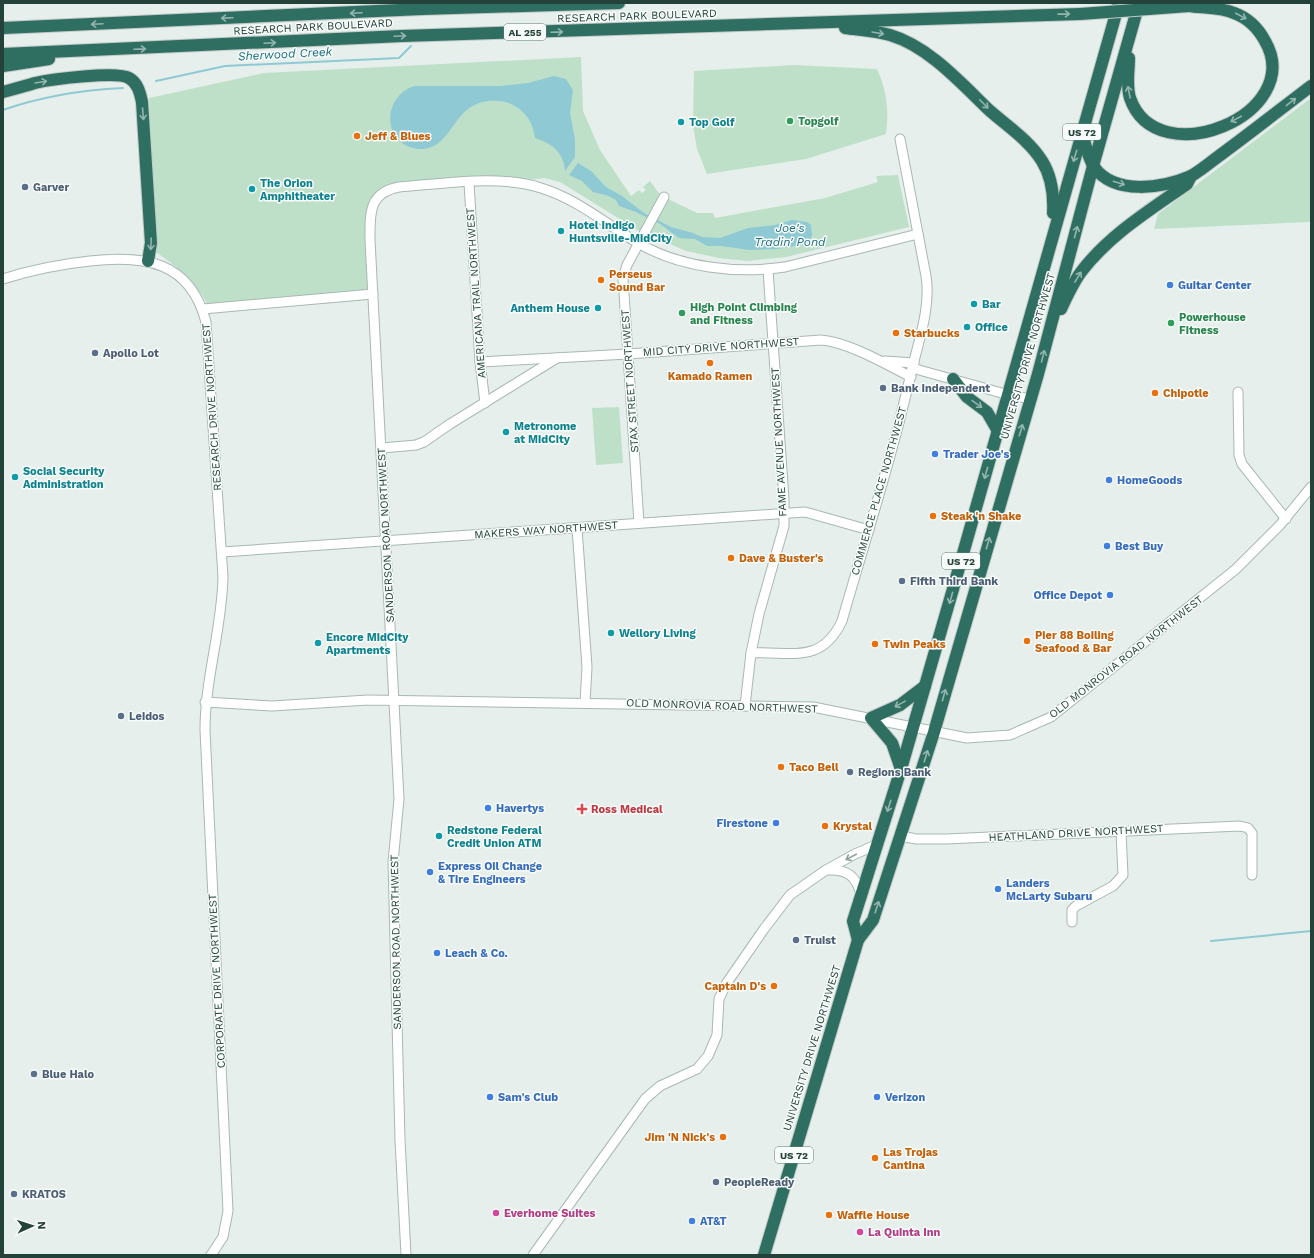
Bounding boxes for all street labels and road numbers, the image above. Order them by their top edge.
street label: RESEARCH PARK BOULEVARD [557,7,717,25]
street label: RESEARCH PARK BOULEVARD [233,16,393,38]
road number: AL 255 [504,24,546,40]
road number: US 72 [1063,124,1101,140]
street label: AMERICANA TRAIL NORTHWEST [464,207,488,379]
street label: UNIVERSITY DRIVE NORTHWEST [998,271,1058,441]
street label: STAX STREET NORTHWEST [618,309,641,453]
street label: RESEARCH DRIVE NORTHWEST [200,323,224,491]
street label: MID CITY DRIVE NORTHWEST [642,335,800,359]
street label: FAME AVENUE NORTHWEST [769,367,789,517]
street label: COMMERCE PLACE NORTHWEST [849,405,909,577]
street label: SANDERSON ROAD NORTHWEST [375,447,397,623]
street label: MAKERS WAY NORTHWEST [474,518,619,542]
road number: US 72 [942,553,980,569]
street label: OLD MONROVIA ROAD NORTHWEST [1046,593,1206,721]
street label: OLD MONROVIA ROAD NORTHWEST [626,696,818,716]
street label: HEATHLAND DRIVE NORTHWEST [988,822,1164,844]
street label: SANDERSON ROAD NORTHWEST [388,854,404,1030]
street label: CORPORATE DRIVE NORTHWEST [206,893,228,1068]
street label: UNIVERSITY DRIVE NORTHWEST [781,963,844,1132]
road number: US 72 [775,1147,813,1163]

